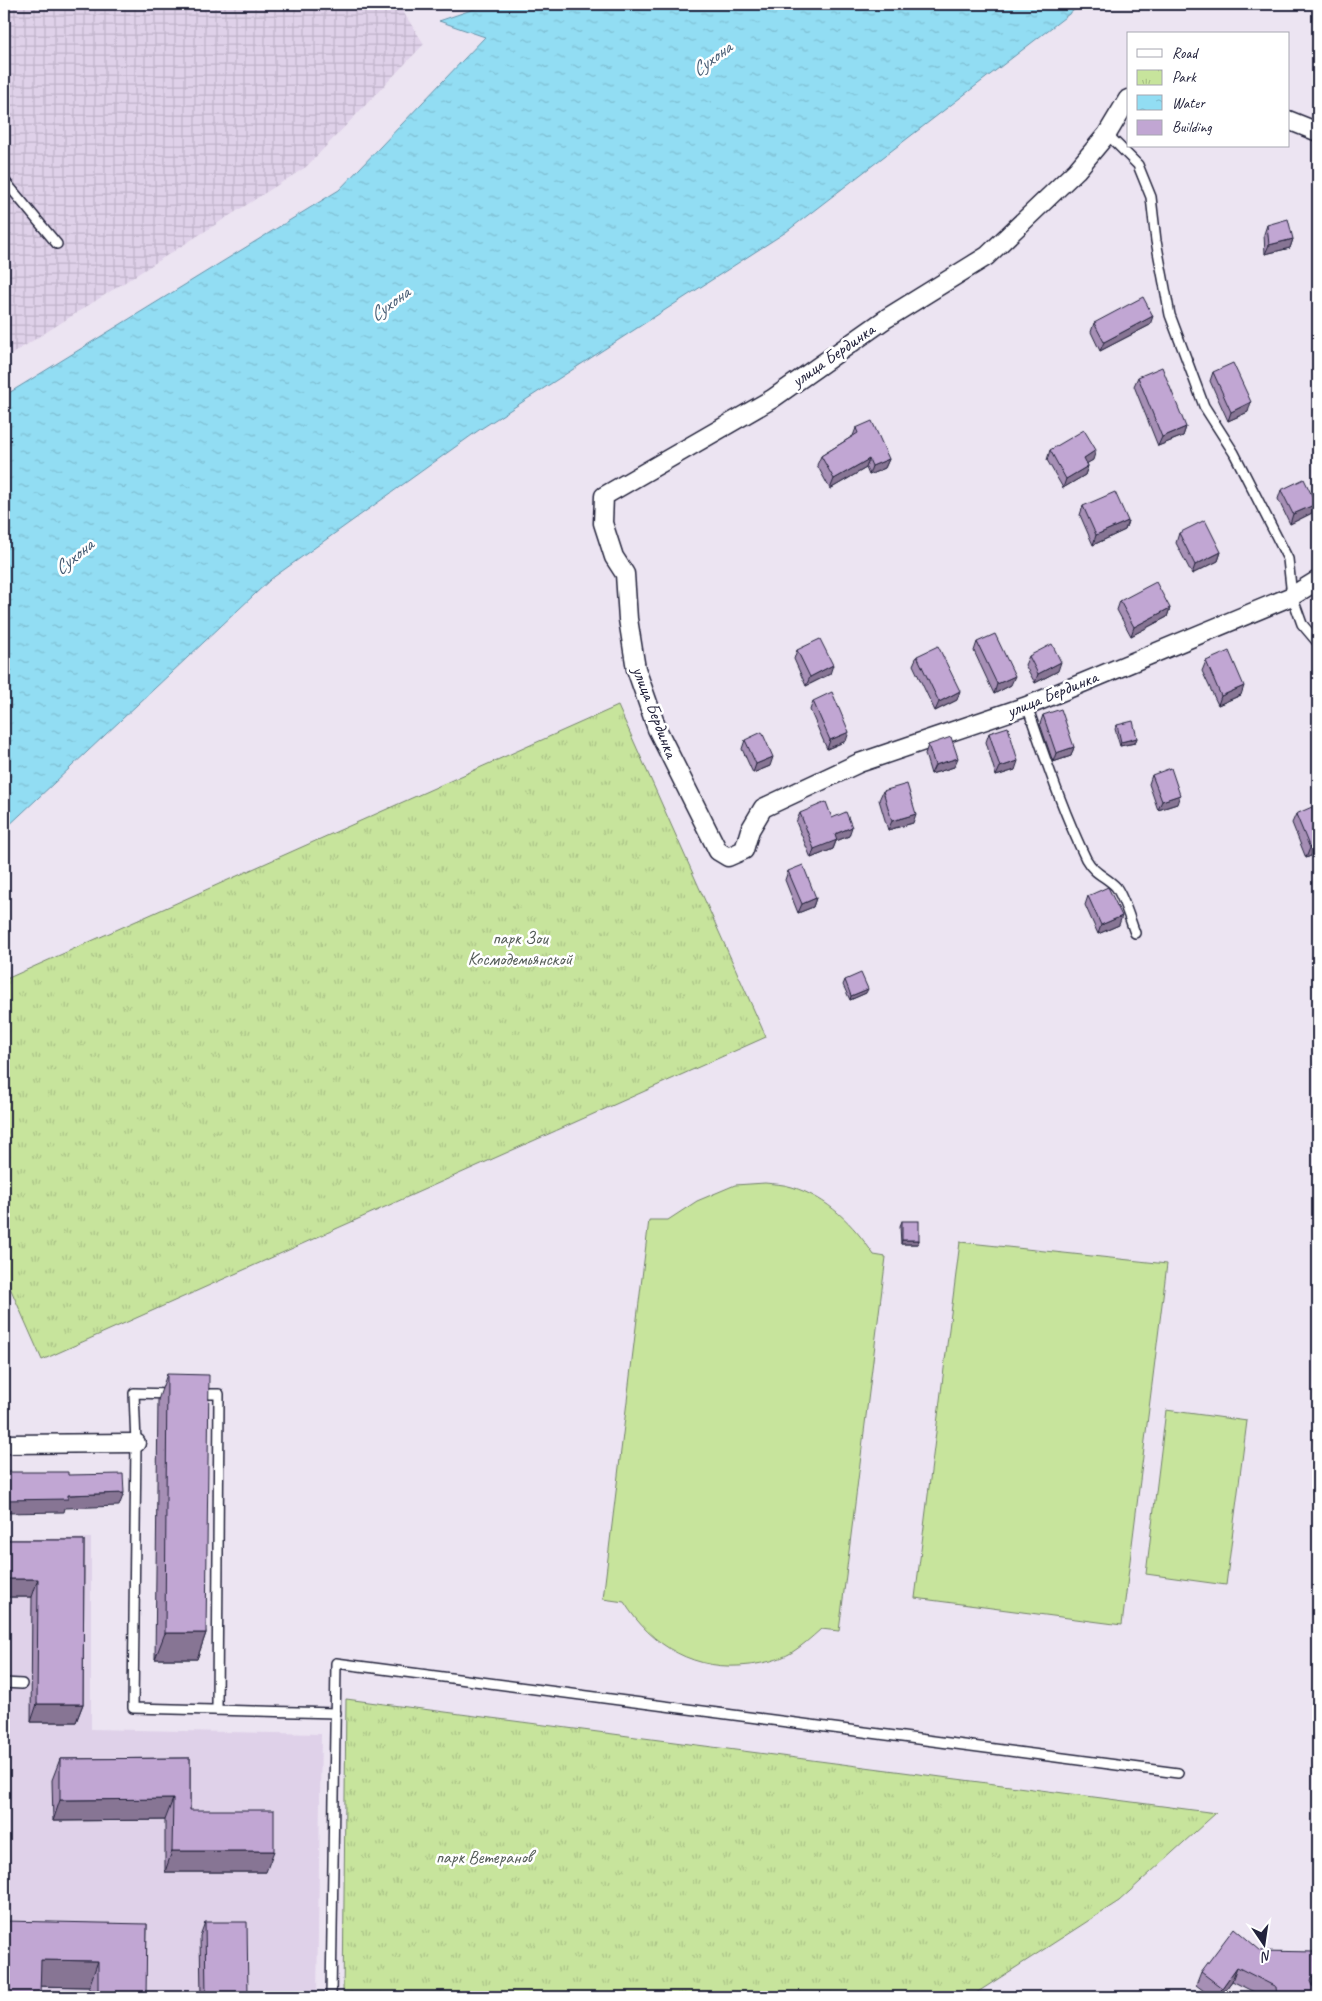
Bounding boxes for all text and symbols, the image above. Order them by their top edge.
legend [1127,32,1290,148]
water label: Сухона [687,35,738,82]
text: Road [1172,44,1199,63]
text: Park [1172,68,1197,87]
text: Water [1172,94,1206,113]
text: Building [1172,118,1212,137]
water label: Сухона [365,280,416,327]
street label: улица Бердинка [786,317,880,392]
water label: Сухона [49,532,100,580]
street label: улица Бердинка [627,662,683,762]
street label: улица Бердинка [1002,665,1102,723]
park label: парк Зои Космодемьянской [468,927,574,970]
park label: парк Ветеранов [436,1846,537,1868]
north arrow [1240,1918,1290,1968]
text: N [1258,1947,1273,1966]

